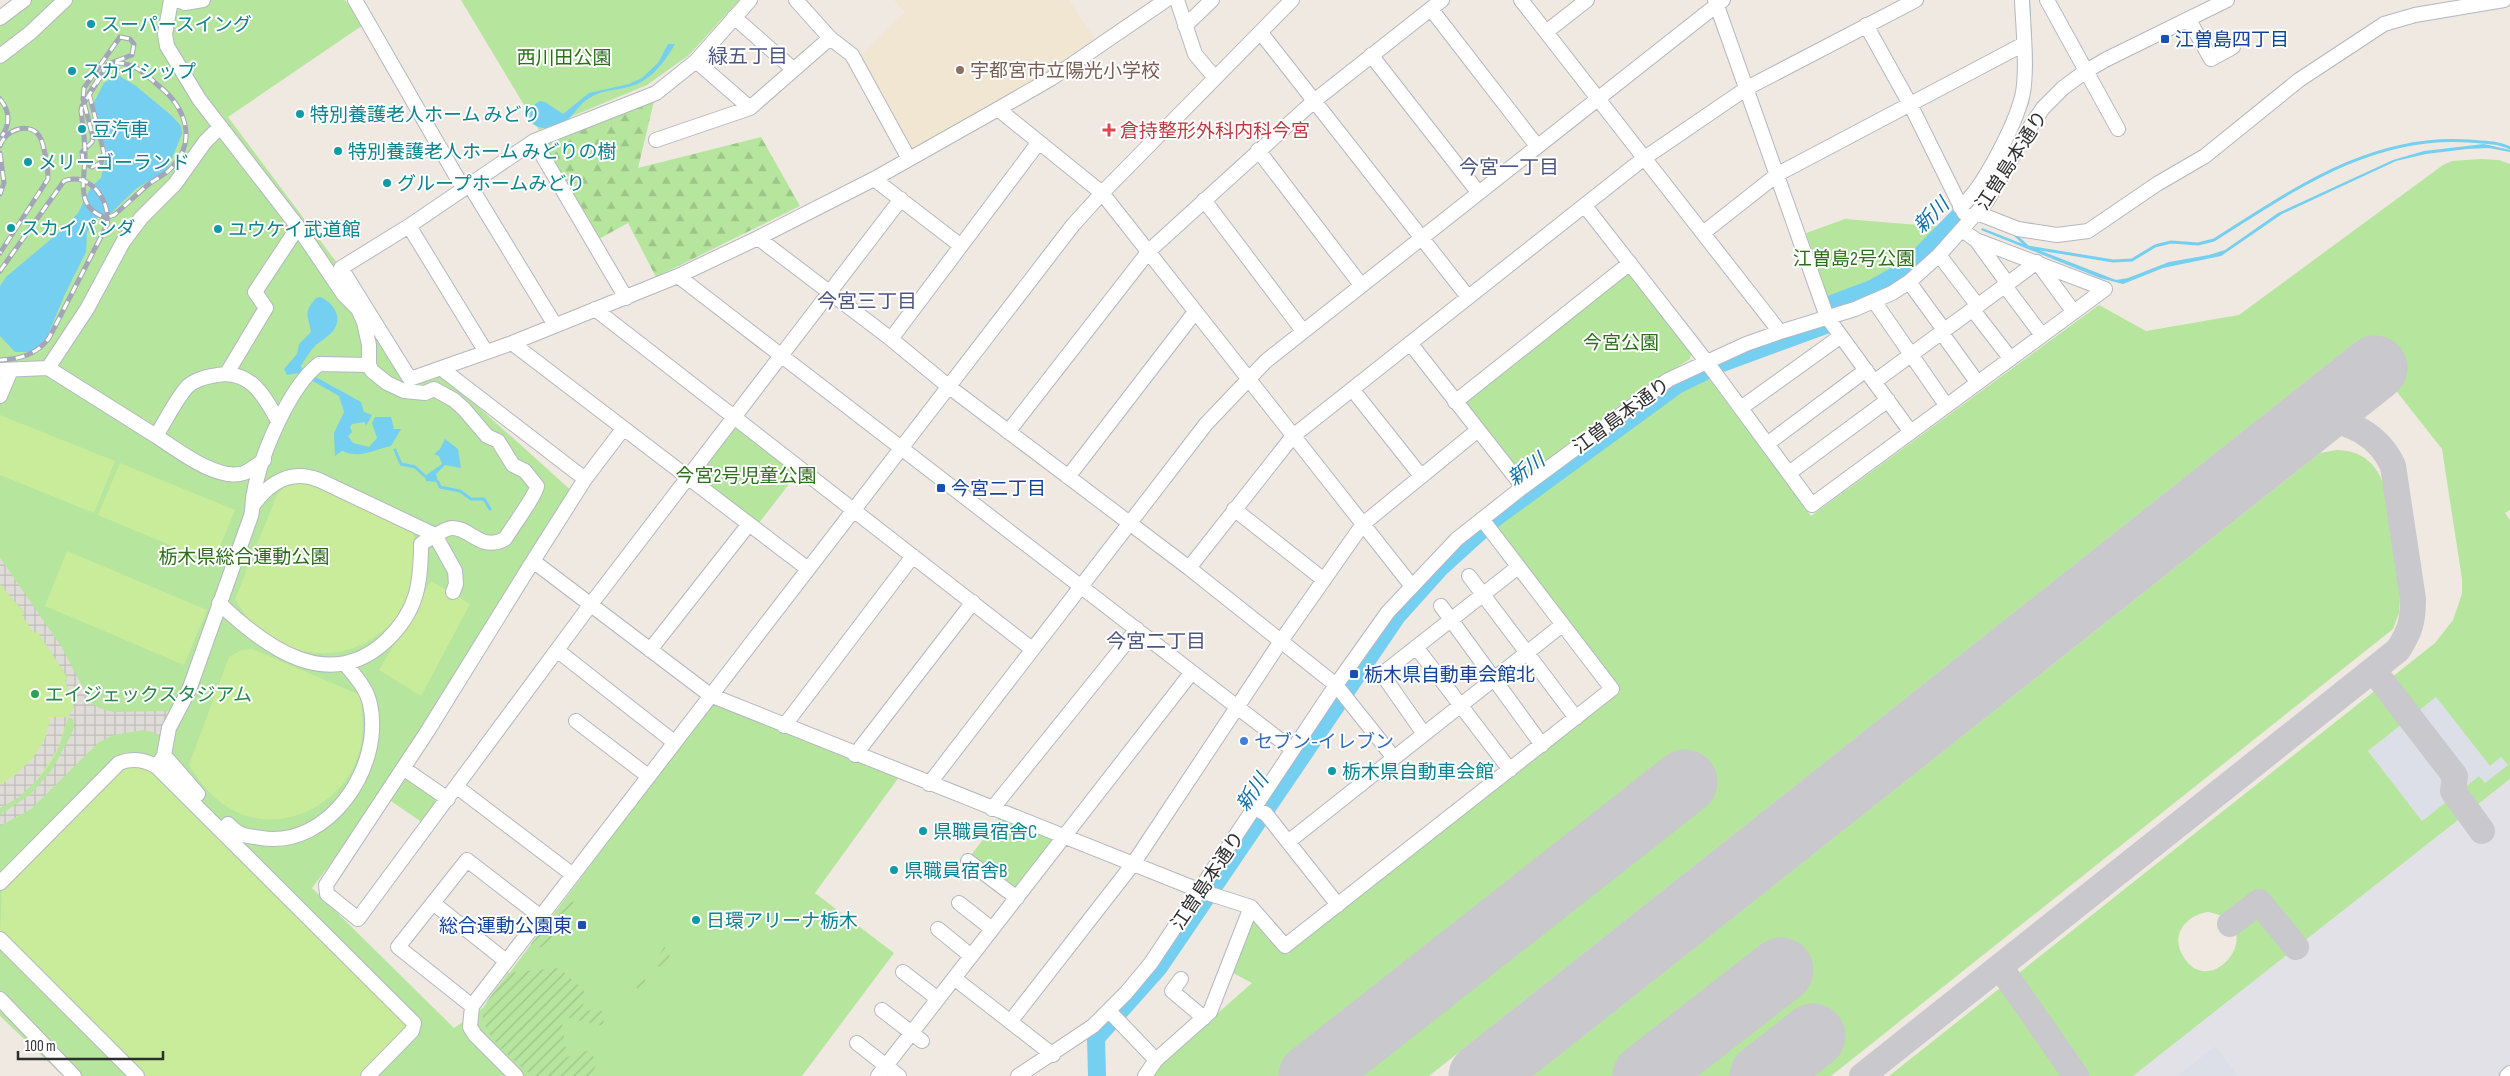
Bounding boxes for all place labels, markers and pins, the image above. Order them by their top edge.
place label: スーパースイング [101,14,252,37]
marker: スーパースイング [85,18,97,30]
place label: 江曽島四丁目 [2175,29,2289,52]
marker: 江曽島四丁目 [2159,33,2171,45]
place label: 宇都宮市立陽光小学校 [970,60,1160,83]
place label: スカイシップ [82,61,196,84]
marker: 宇都宮市立陽光小学校 [954,64,966,76]
marker: スカイシップ [66,65,78,77]
place label: 特別養護老人ホーム みどり [310,104,540,127]
marker: 特別養護老人ホーム みどり [294,108,306,120]
place label: 豆汽車 [92,119,149,142]
place label: 倉持整形外科内科今宮 [1120,120,1310,143]
marker: 豆汽車 [76,123,88,135]
marker: 倉持整形外科内科今宮 [1102,123,1116,137]
place label: 特別養護老人ホーム みどりの樹 [348,141,616,164]
marker: 特別養護老人ホーム みどりの樹 [332,145,344,157]
place label: メリーゴーランド [38,152,190,175]
marker: メリーゴーランド [22,156,34,168]
place label: グループホームみどり [397,173,585,196]
marker: グループホームみどり [381,177,393,189]
place label: スカイパンダ [21,218,136,241]
place label: ユウケイ武道館 [228,219,361,242]
marker: スカイパンダ [5,222,17,234]
marker: ユウケイ武道館 [212,223,224,235]
place label: 今宮二丁目 [951,478,1046,501]
marker: 今宮二丁目 [935,482,947,494]
place label: 栃木県自動車会館北 [1364,664,1535,687]
marker: 栃木県自動車会館北 [1348,668,1360,680]
place label: エイジェックスタジアム [45,684,252,707]
marker: エイジェックスタジアム [29,688,41,700]
place label: セブン-イレブン [1254,731,1394,754]
marker: セブン-イレブン [1238,735,1250,747]
place label: 栃木県自動車会館 [1342,761,1494,784]
marker: 栃木県自動車会館 [1326,765,1338,777]
place label: 県職員宿舎C [933,821,1037,844]
marker: 県職員宿舎C [917,825,929,837]
place label: 県職員宿舎B [904,860,1007,883]
marker: 県職員宿舎B [888,864,900,876]
place label: 日環アリーナ栃木 [706,910,858,933]
marker: 日環アリーナ栃木 [690,914,702,926]
place label: 総合運動公園東 [439,915,572,938]
marker: 総合運動公園東 [576,919,588,931]

